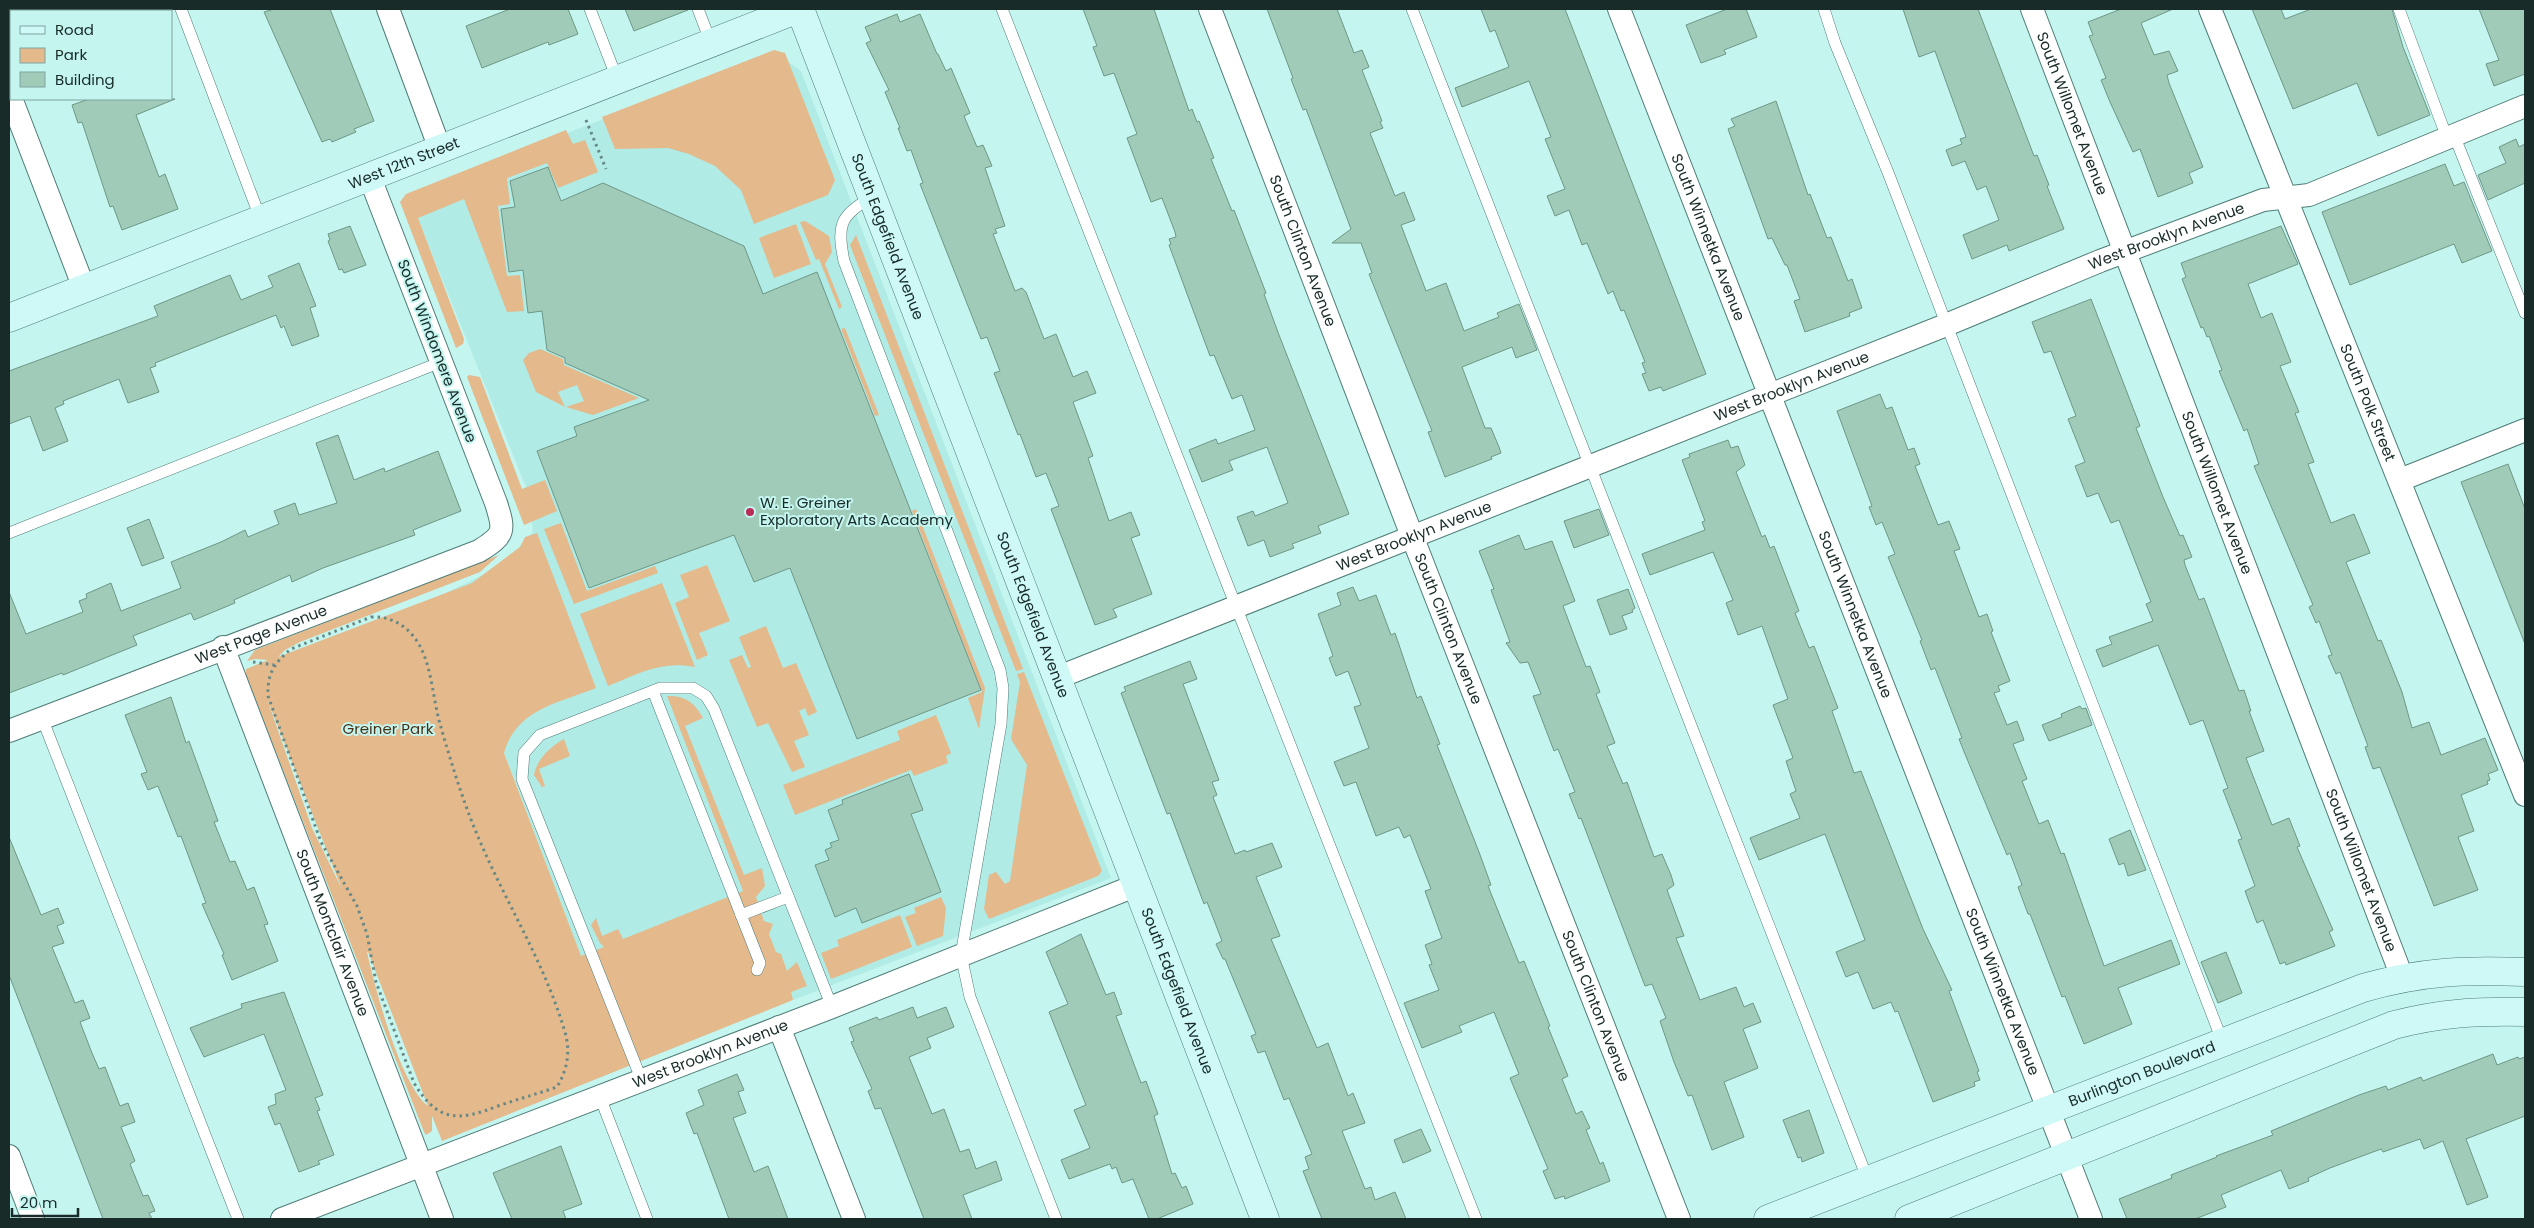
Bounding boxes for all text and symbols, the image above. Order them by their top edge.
legend [10,10,172,100]
text: Road [55,19,94,40]
street label: South Willomet Avenue [2032,29,2113,198]
text: Park [55,44,87,65]
text: Building [55,69,115,90]
street label: West 12th Street [345,132,462,194]
street label: South Edgefield Avenue [847,150,929,323]
street label: South Winnetka Avenue [1666,150,1751,324]
street label: South Clinton Avenue [1265,172,1342,330]
street label: West Brooklyn Avenue [2085,197,2247,275]
street label: South Windomere Avenue [393,256,482,445]
street label: South Polk Street [2335,341,2401,464]
street label: West Brooklyn Avenue [1711,346,1872,426]
street label: South Willomet Avenue [2177,408,2258,577]
place label: W. E. Greiner Exploratory Arts Academy [760,492,953,530]
street label: West Brooklyn Avenue [1333,495,1495,576]
marker: W. E. Greiner Exploratory Arts Academy [744,506,756,518]
street label: South Edgefield Avenue [992,528,1075,701]
street label: South Winnetka Avenue [1814,528,1898,701]
street label: South Clinton Avenue [1410,550,1488,707]
street label: West Page Avenue [192,599,330,669]
park label: Greiner Park [343,718,434,739]
street label: South Willomet Avenue [2321,785,2402,955]
street label: South Montclair Avenue [291,846,374,1019]
street label: South Edgefield Avenue [1136,905,1219,1077]
street label: South Winnetka Avenue [1961,905,2045,1078]
street label: South Clinton Avenue [1557,927,1635,1085]
street label: West Brooklyn Avenue [629,1014,791,1093]
street label: Burlington Boulevard [2065,1035,2218,1111]
scale bar [12,1186,79,1218]
text: 20 m [20,1192,58,1213]

